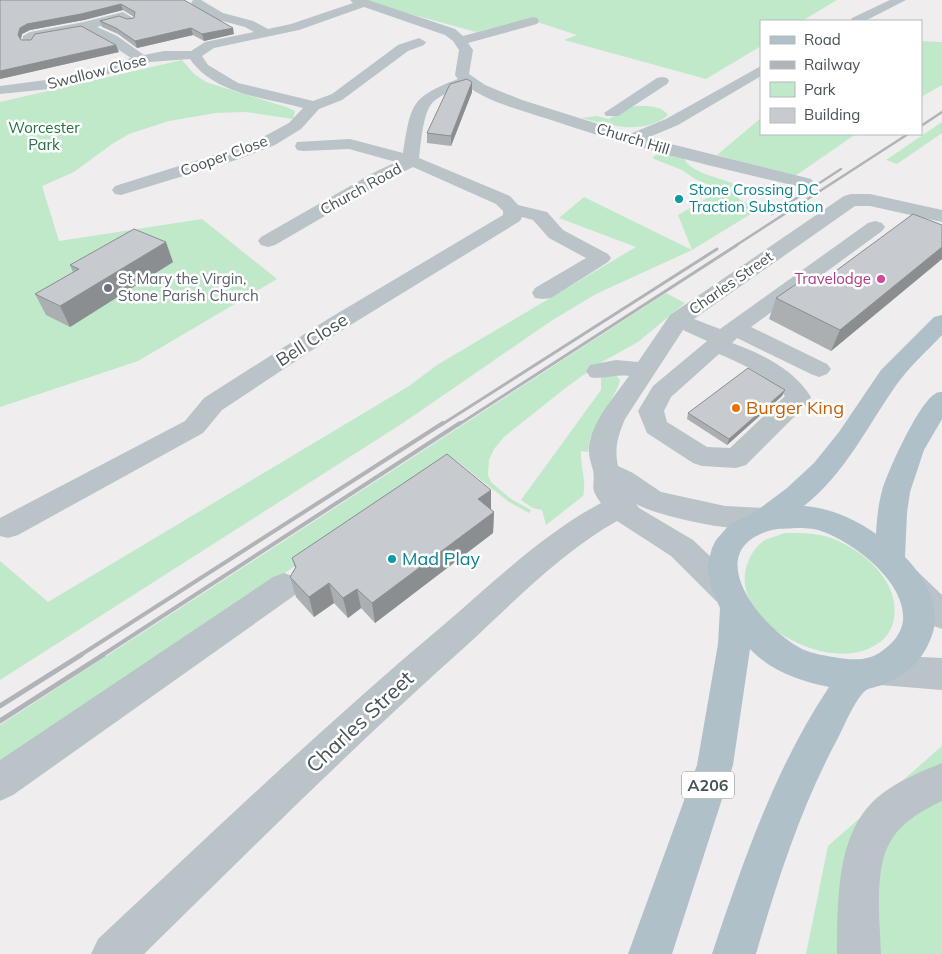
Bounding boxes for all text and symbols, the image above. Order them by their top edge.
legend [760,20,922,135]
text: Road [804,30,841,49]
street label: Swallow Close [45,50,149,93]
text: Railway [804,55,860,74]
text: Park [804,80,836,99]
text: Building [804,105,860,124]
park label: Worcester Park [8,118,80,154]
street label: Church Hill [594,118,672,159]
street label: Cooper Close [178,131,270,180]
street label: Church Road [317,158,405,219]
place label: Stone Crossing DC Traction Substation [689,180,824,216]
marker: Stone Crossing DC Traction Substation [673,193,685,205]
street label: Charles Street [685,247,776,318]
place label: St Mary the Virgin, Stone Parish Church [118,269,259,305]
place label: Travelodge [794,269,871,288]
marker: Travelodge [875,273,887,285]
marker: St Mary the Virgin, Stone Parish Church [102,282,114,294]
street label: Bell Close [272,308,352,371]
place label: Burger King [746,396,844,419]
marker: Burger King [730,402,742,414]
place label: Mad Play [402,547,480,570]
marker: Mad Play [386,553,398,565]
street label: Charles Street [300,665,418,778]
road number: A206 [682,772,734,798]

